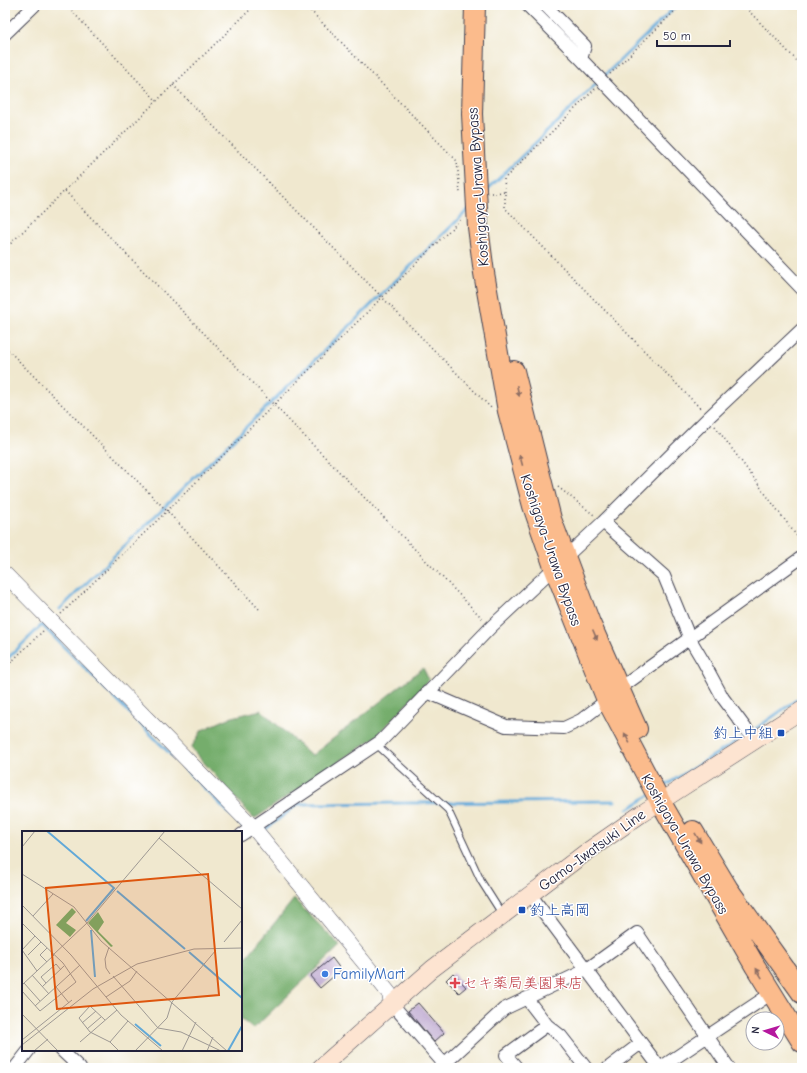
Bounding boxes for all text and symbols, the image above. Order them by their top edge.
scale bar [657,22,730,48]
text: 50 m [663,29,691,43]
street label: Koshigaya-Urawa Bypass [463,107,493,267]
one-way arrow [516,385,522,398]
one-way arrow [517,454,523,466]
street label: Koshigaya-Urawa Bypass [517,472,585,628]
one-way arrow [592,629,599,641]
place label: 釣上中組 [713,724,773,742]
marker: 釣上中組 [776,728,786,738]
one-way arrow [623,732,630,744]
street label: Koshigaya-Urawa Bypass [637,771,733,917]
street label: Gamo-Iwatsuki Line [535,805,649,895]
inset map [22,831,242,1051]
one-way arrow [694,833,702,843]
place label: 釣上高岡 [530,901,590,919]
marker: 釣上高岡 [517,905,527,915]
place label: FamilyMart [333,965,406,983]
one-way arrow [756,967,763,979]
marker: FamilyMart [320,969,330,979]
place label: セキ薬局美園東店 [463,974,583,992]
marker: セキ薬局美園東店 [450,978,460,988]
north arrow [745,1011,785,1051]
text: N [749,1026,762,1034]

